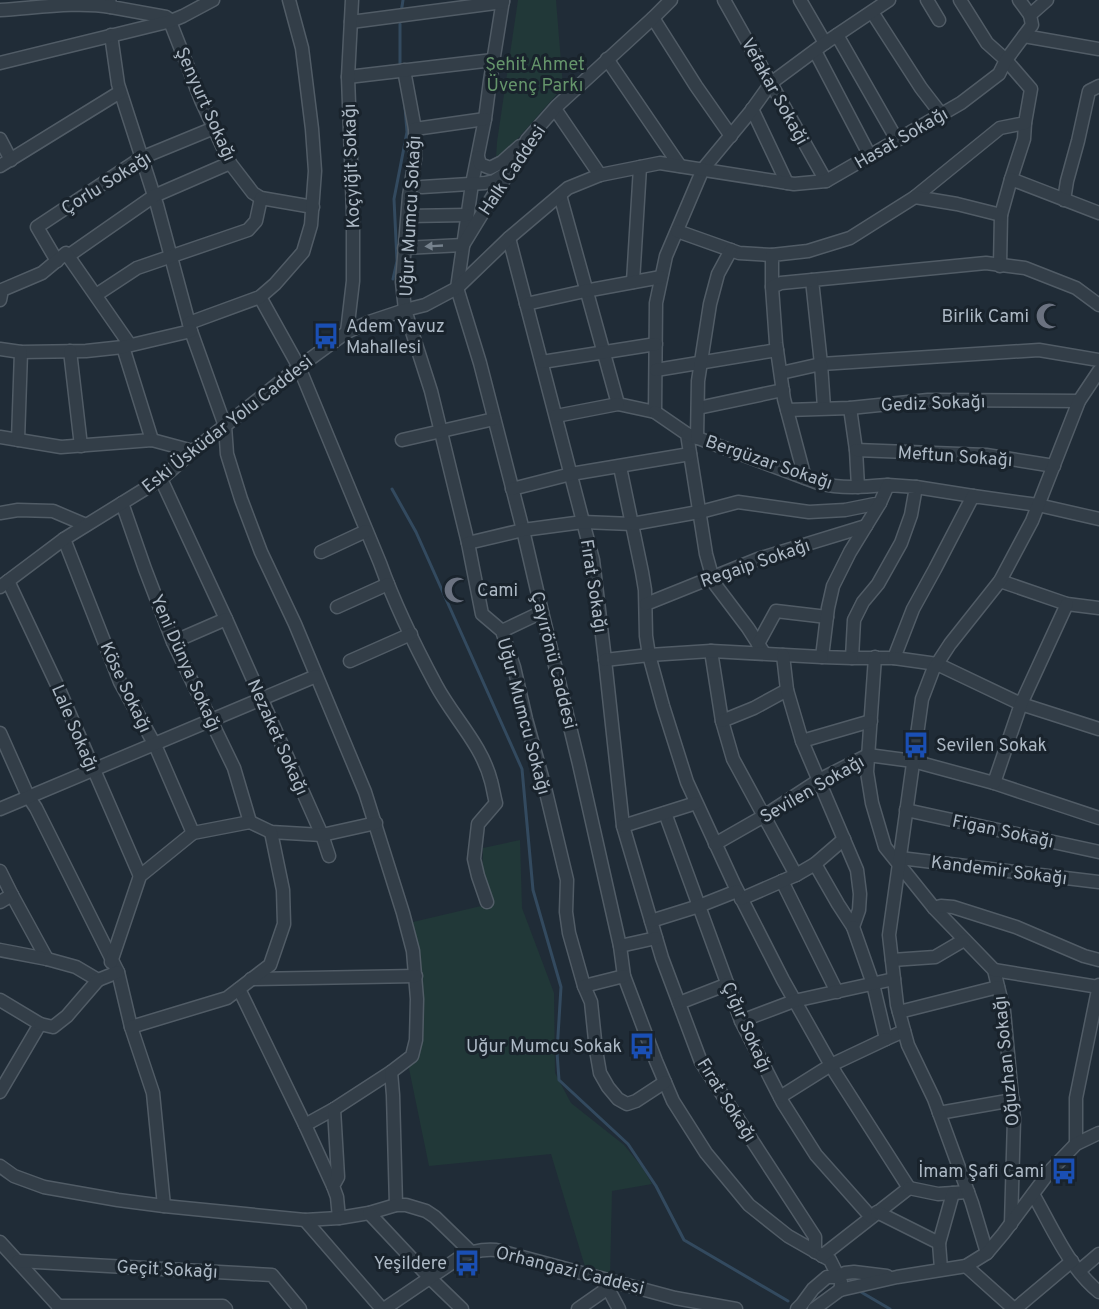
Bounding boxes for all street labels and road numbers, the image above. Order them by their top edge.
street label: Vefakar Sokaği [735,34,813,149]
street label: Şenyurt Sokağı [169,44,240,165]
street label: Koçyiğit Sokağı [339,103,366,229]
street label: Hasat Sokağı [851,103,953,175]
street label: Halk Caddesi [475,121,552,220]
street label: Uğur Mumcu Sokağı [396,135,427,297]
street label: Çorlu Sokağı [58,148,156,221]
street label: Eski Üsküdar Yolu Caddesi [137,350,318,499]
street label: Gediz Sokağı [880,391,986,418]
street label: Bergüzar Sokağı [702,431,835,496]
street label: Meftun Sokağı [897,442,1013,473]
street label: Regaip Sokağı [698,535,813,594]
street label: Fırat Sokağı [574,538,611,635]
street label: Çayırönü Caddesi [524,589,581,732]
street label: Yeni Dünya Sokağı [144,591,225,736]
street label: Uğur Mumcu Sokağı [491,635,555,797]
street label: Köse Sokağı [94,639,156,737]
street label: Nezaket Sokağı [241,676,312,799]
street label: Lale Sokağı [45,682,102,776]
street label: Sevilen Sokağı [756,751,869,829]
street label: Figan Sokağı [950,810,1056,854]
street label: Kandemir Sokağı [929,852,1068,891]
street label: Çığır Sokağı [715,979,776,1076]
street label: Oğuzhan Sokağı [989,994,1026,1127]
street label: Fırat Sokağı [691,1055,761,1147]
street label: Orhangazi Caddesi [493,1242,646,1301]
street label: Geçit Sokağı [116,1256,218,1285]

